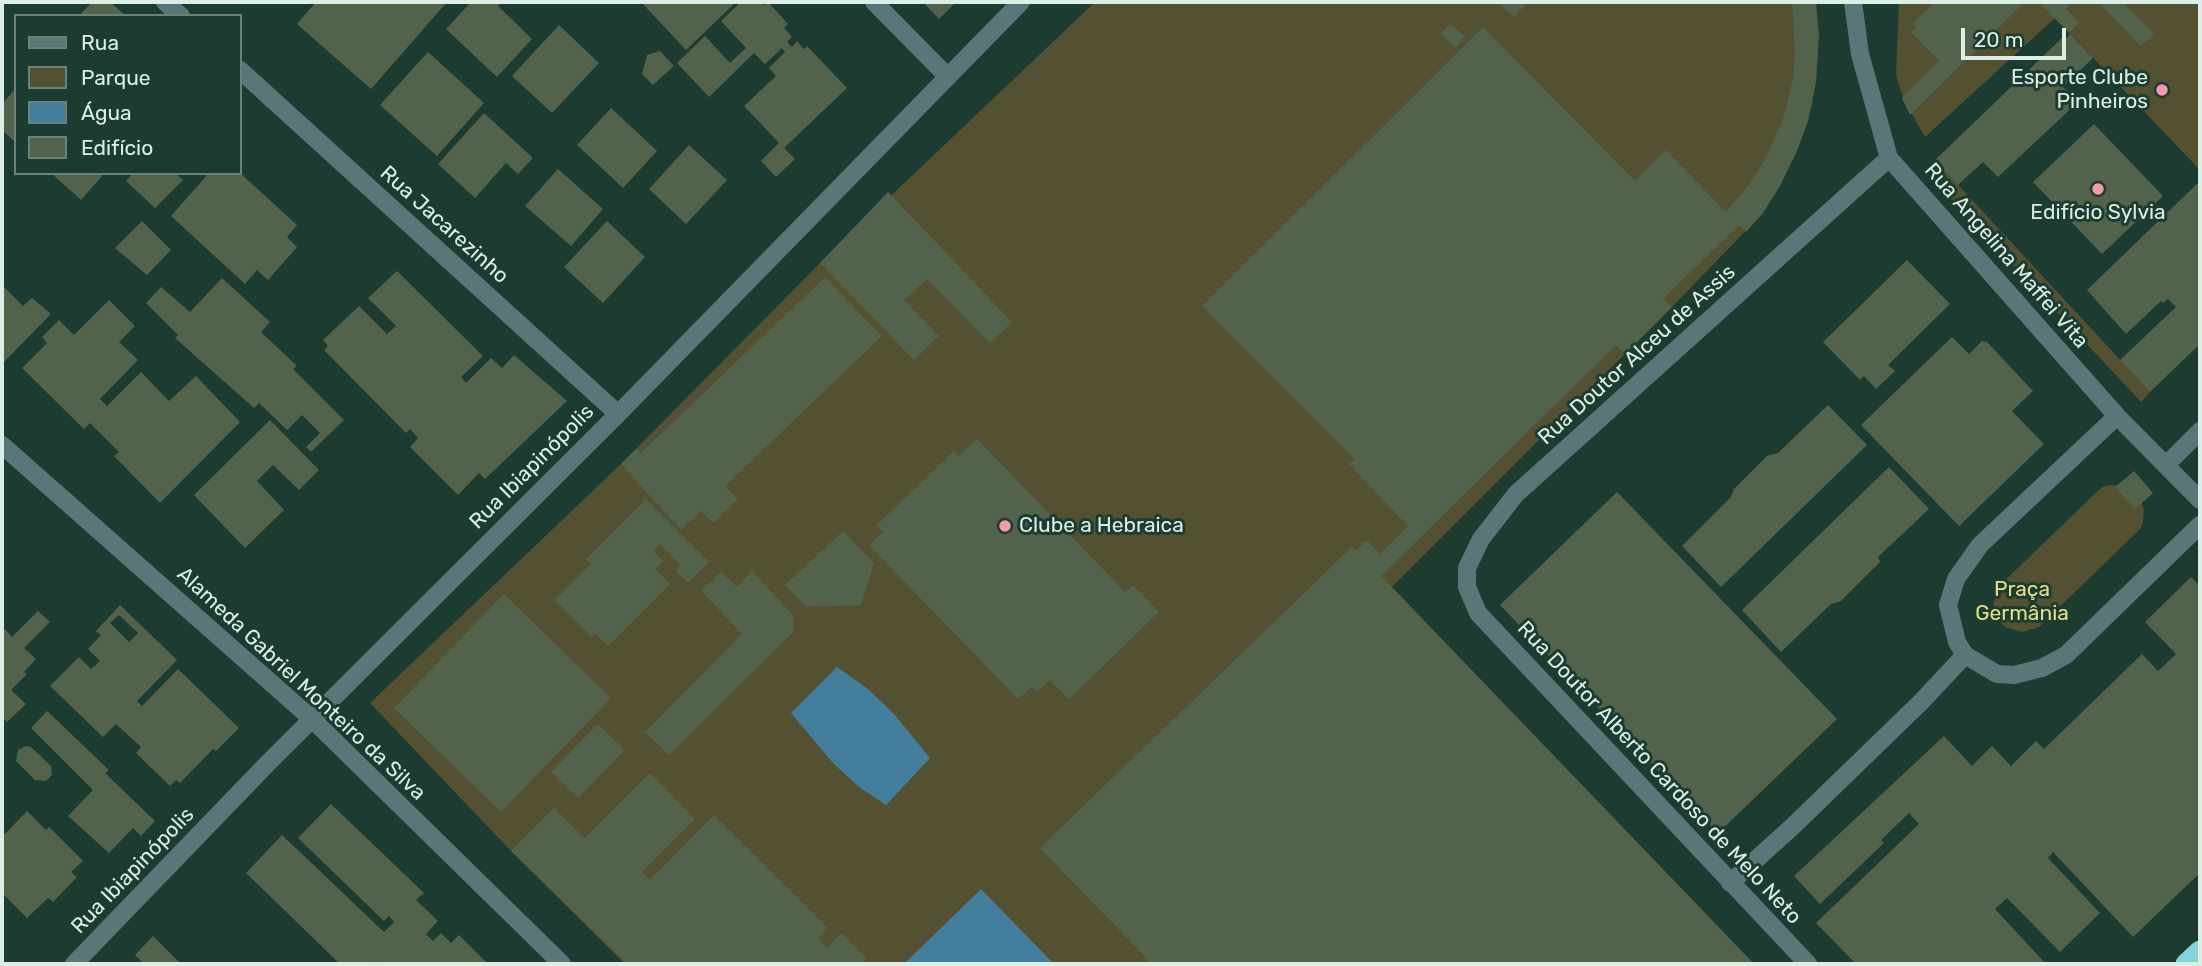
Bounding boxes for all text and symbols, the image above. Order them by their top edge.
legend [14,14,242,175]
scale bar [1964,14,2069,58]
text: 20 m [1974,27,2023,52]
text: Rua [81,30,119,55]
text: Parque [81,65,151,90]
place label: Esporte Clube Pinheiros [2011,65,2148,115]
marker: Esporte Clube Pinheiros [2154,82,2170,98]
text: Água [81,100,132,125]
text: Edifício [81,135,153,160]
street label: Rua Angelina Maffei Vita [1919,158,2093,354]
street label: Rua Jacarezinho [375,161,513,289]
marker: Edifício Sylvia [2090,181,2106,197]
place label: Edifício Sylvia [2030,200,2166,226]
street label: Rua Doutor Alceu de Assis [1533,260,1741,450]
street label: Rua Ibiapinópolis [464,399,600,535]
place label: Clube a Hebraica [1019,513,1184,539]
marker: Clube a Hebraica [997,518,1013,534]
street label: Alameda Gabriel Monteiro da Silva [172,562,430,806]
park label: Praça Germânia [1975,577,2069,627]
street label: Rua Doutor Alberto Cardoso de Melo Neto [1512,616,1806,930]
street label: Rua Ibiapinópolis [66,803,200,939]

